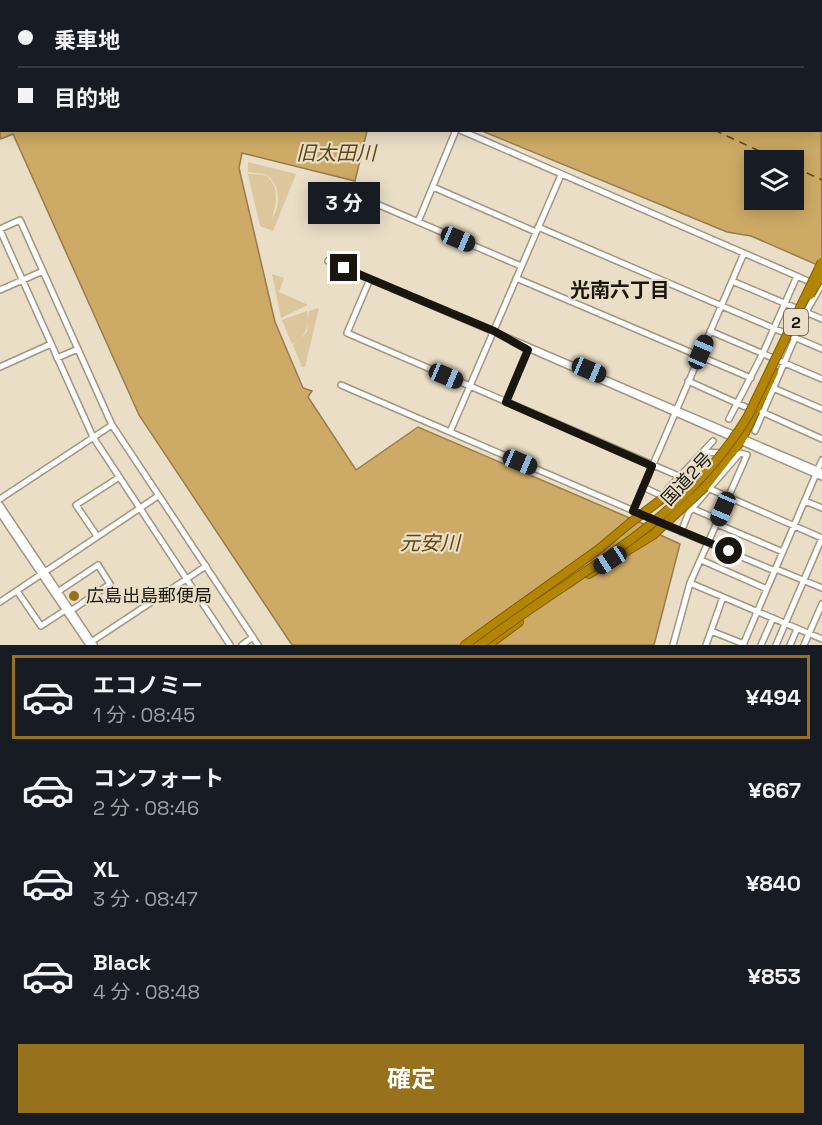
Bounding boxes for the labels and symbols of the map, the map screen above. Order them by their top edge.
water label: 旧太田川 [296,140,378,166]
callout: 3 分 [308,181,380,223]
car [438,224,478,254]
route end [330,254,357,281]
district label: 光南六丁目 [570,277,670,303]
road number: 2 [784,309,808,335]
car [686,332,716,372]
car [569,355,609,385]
car [426,361,466,391]
car [500,447,540,477]
street label: 国道2号 [656,447,717,510]
car [708,489,738,529]
water label: 元安川 [400,530,462,556]
route start [715,537,742,564]
car [590,543,630,577]
place label: 広島出島郵便局 [86,584,212,607]
marker: 広島出島郵便局 [67,589,81,603]

